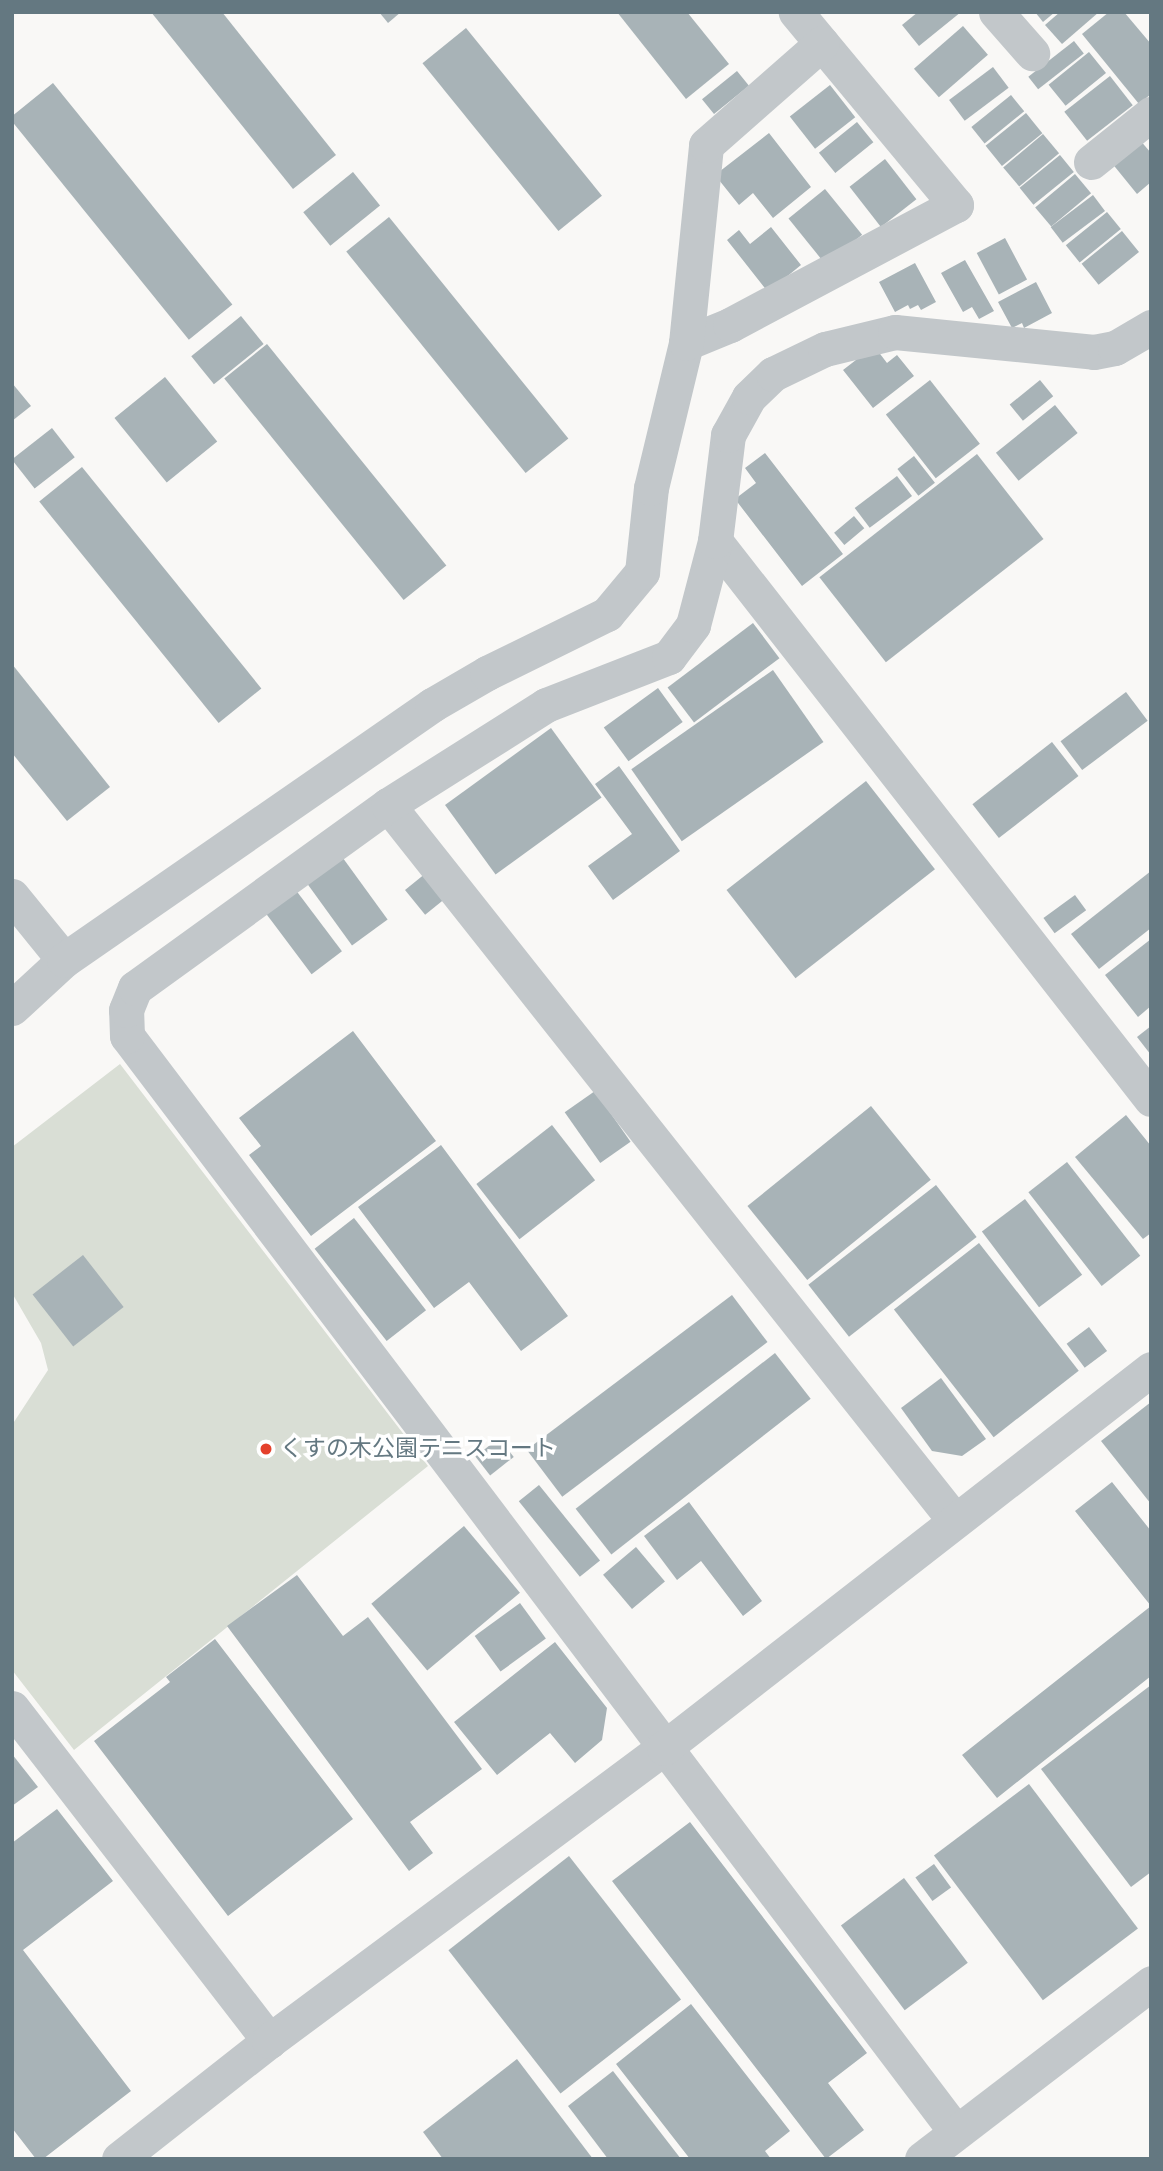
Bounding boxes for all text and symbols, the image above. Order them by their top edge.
place label: くすの木公園テニスコート [280,1435,556,1463]
marker: くすの木公園テニスコート [258,1441,274,1457]

